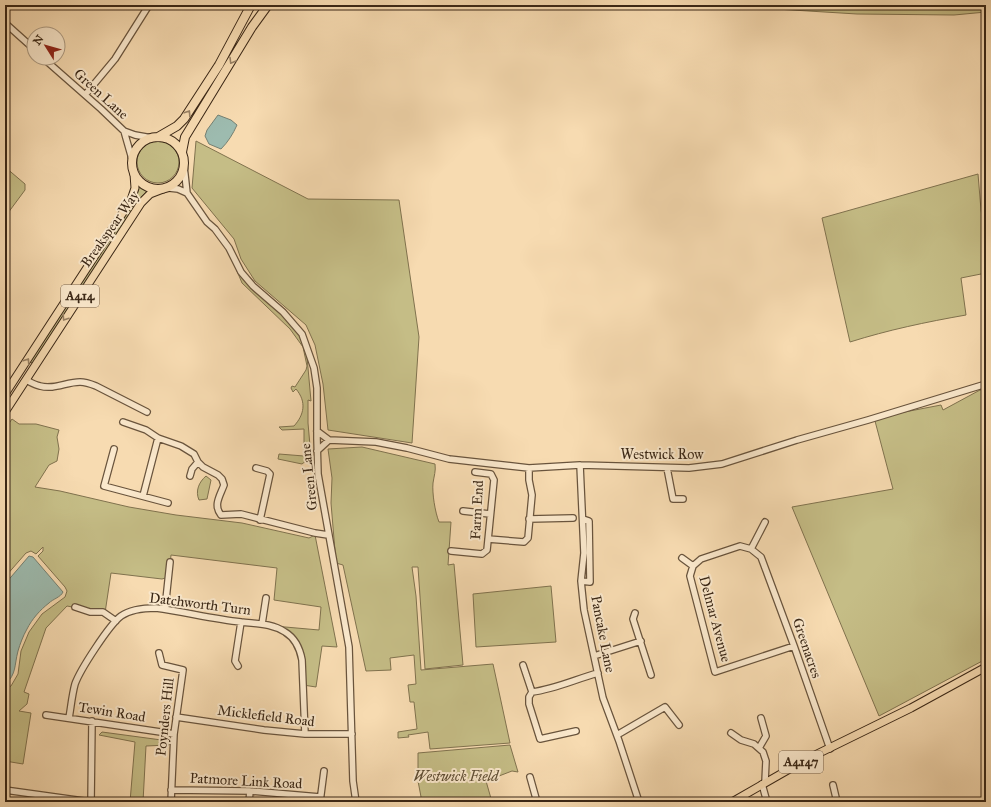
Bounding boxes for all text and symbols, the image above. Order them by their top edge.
north arrow [26,26,66,66]
text: N [30,32,47,48]
one-way arrow [229,57,236,64]
street label: Green Lane [70,65,132,123]
one-way arrow [183,110,191,117]
street label: Breakspear Way [77,187,143,271]
road number: A414 [61,285,99,307]
one-way arrow [63,314,70,321]
one-way arrow [22,359,29,366]
street label: Green Lane [297,442,321,511]
street label: Westwick Row [620,446,704,463]
street label: Farm End [467,480,487,540]
street label: Delmar Avenue [695,574,735,664]
street label: Datchworth Turn [148,589,252,619]
street label: Pancake Lane [587,594,619,674]
street label: Greenacres [789,616,825,680]
street label: Poynders Hill [152,677,178,757]
street label: Tewin Road [77,698,147,726]
street label: Micklefield Road [216,702,316,730]
road number: A4147 [779,751,823,773]
park label: Westwick Field [414,768,500,785]
street label: Patmore Link Road [189,770,303,792]

